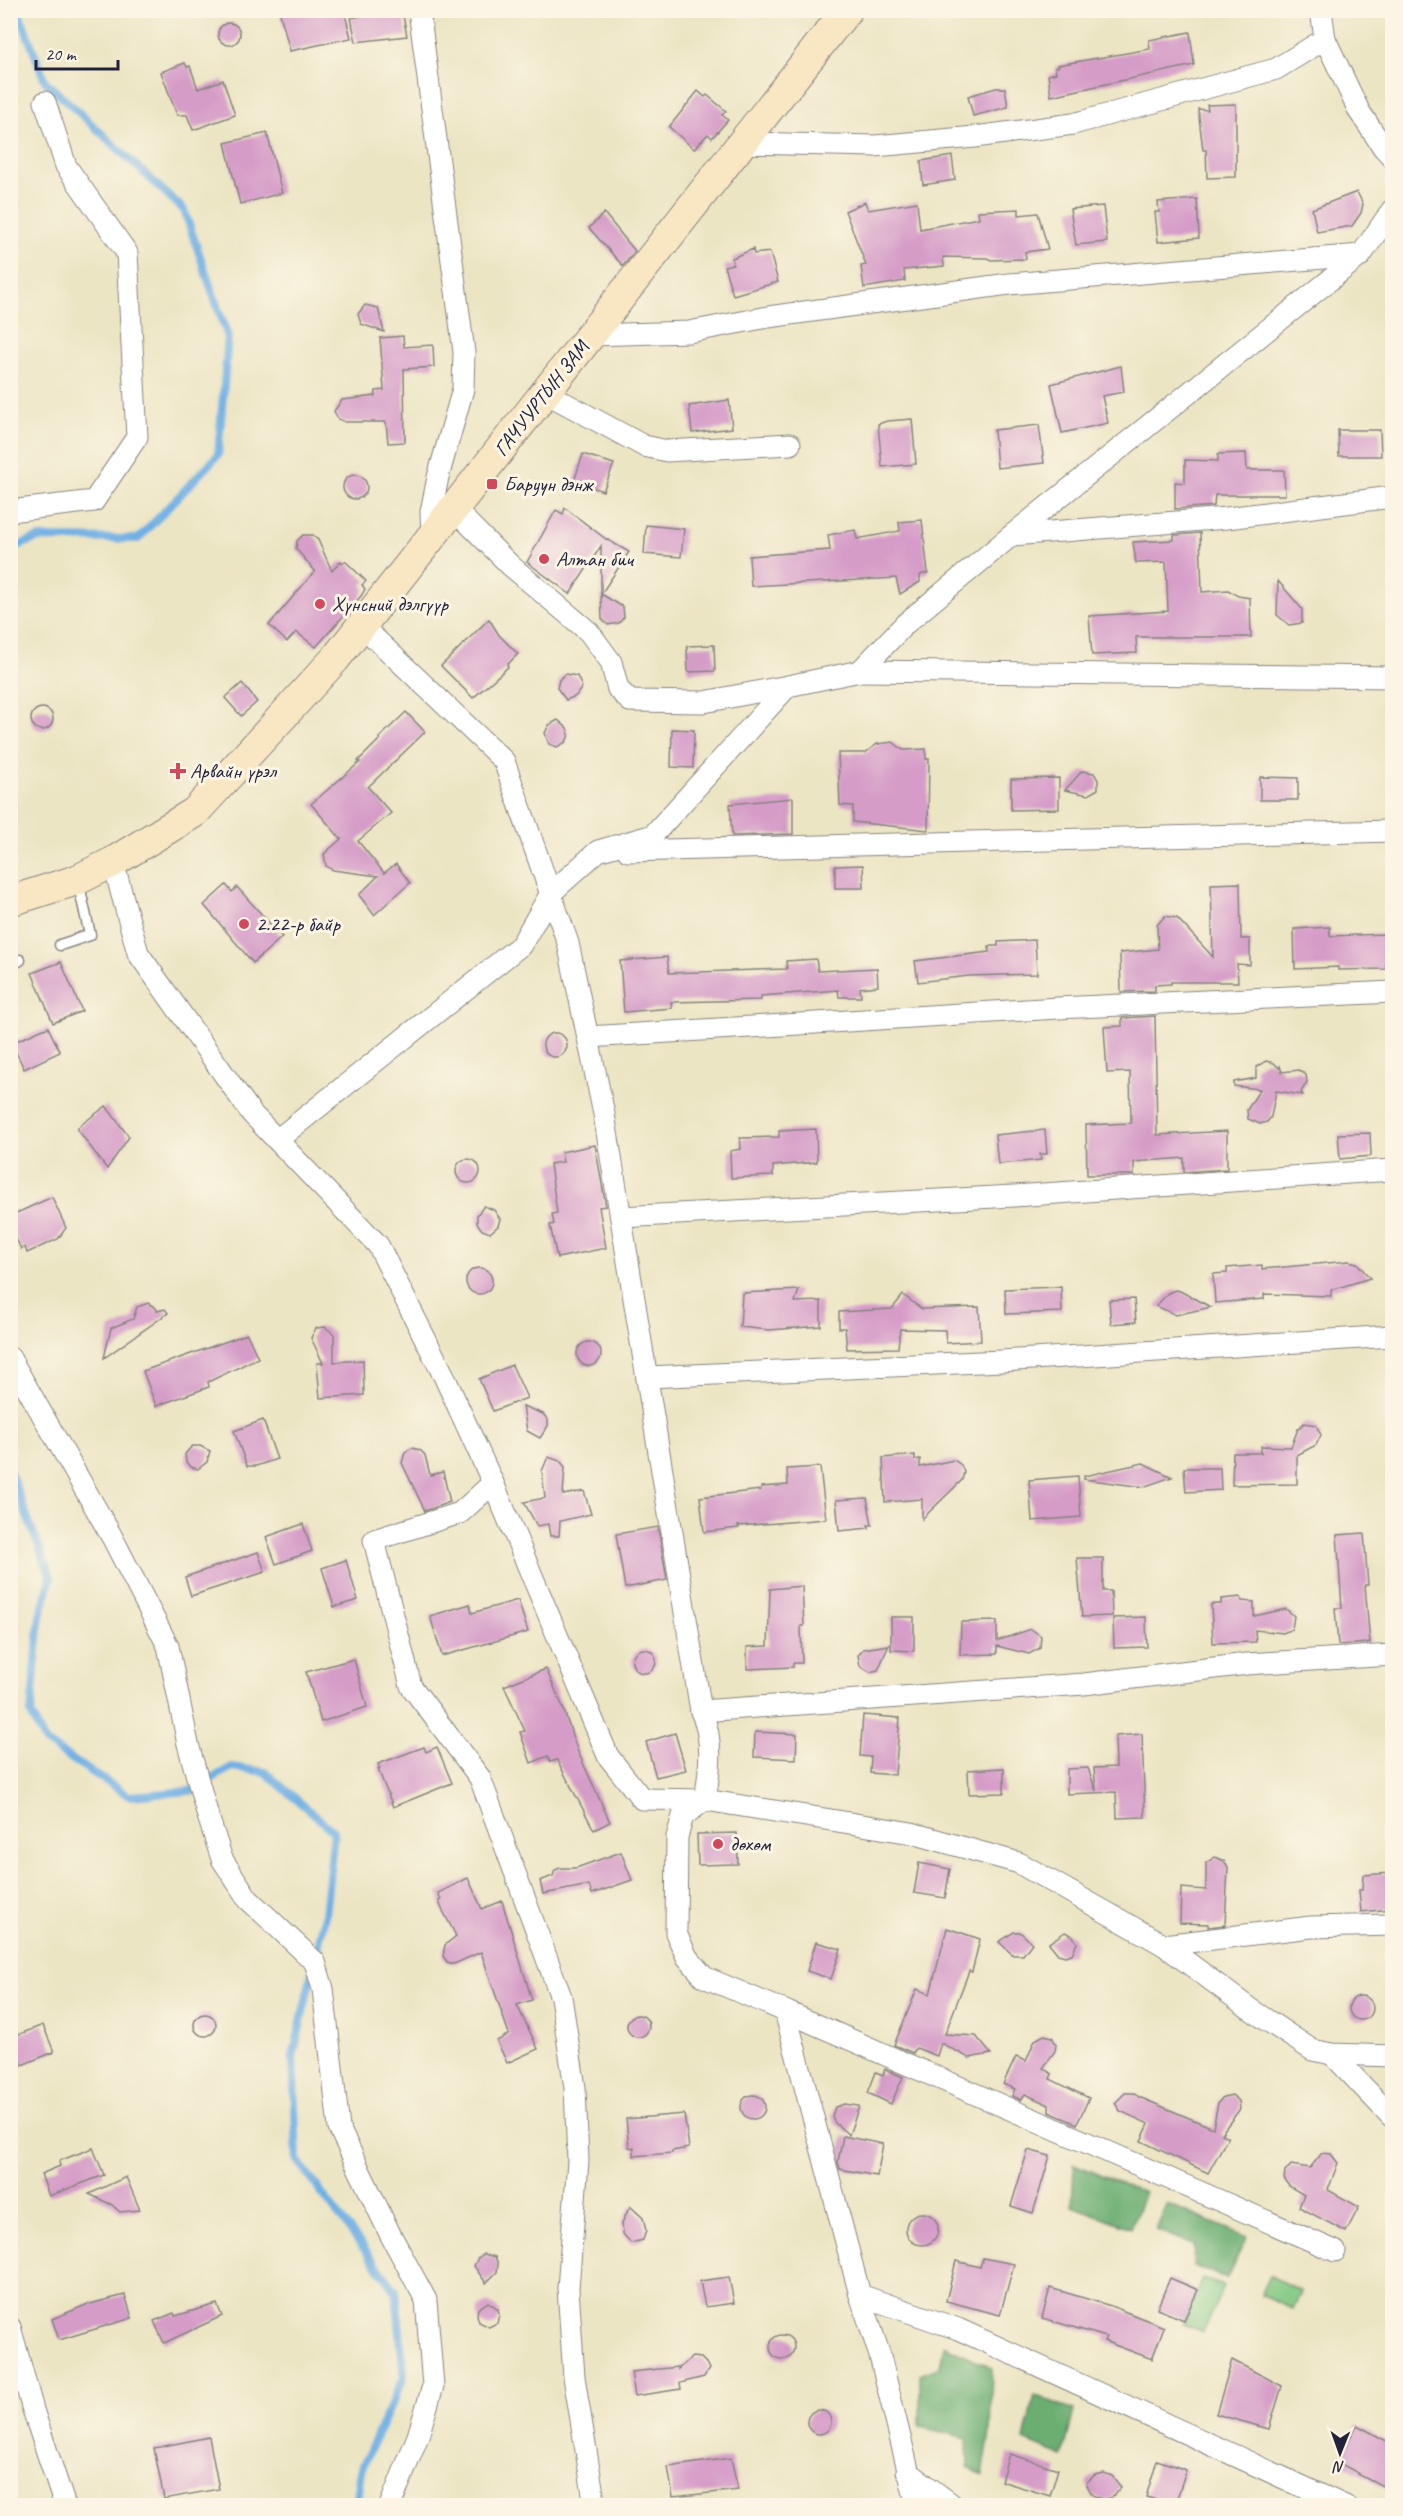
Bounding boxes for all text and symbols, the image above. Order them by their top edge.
scale bar [36,33,118,71]
text: 20 m [45,43,78,65]
street label: ГАЧУУРТЫН ЗАМ [488,334,595,461]
place label: Баруун дэнж [504,471,595,497]
marker: Баруун дэнж [485,477,499,491]
place label: Алтан бич [556,546,635,572]
marker: Алтан бич [537,552,551,566]
place label: Хүнсний дэлгүүр [332,591,449,617]
marker: Хүнсний дэлгүүр [313,597,327,611]
place label: Арвайн үрэл [190,758,277,784]
marker: Арвайн үрэл [171,764,185,778]
place label: 2.22-р байр [256,911,341,937]
marker: 2.22-р байр [237,917,251,931]
place label: дөхөм [730,1831,771,1857]
marker: дөхөм [711,1837,725,1851]
north arrow [1310,2423,1370,2483]
text: N [1332,2457,1345,2477]

